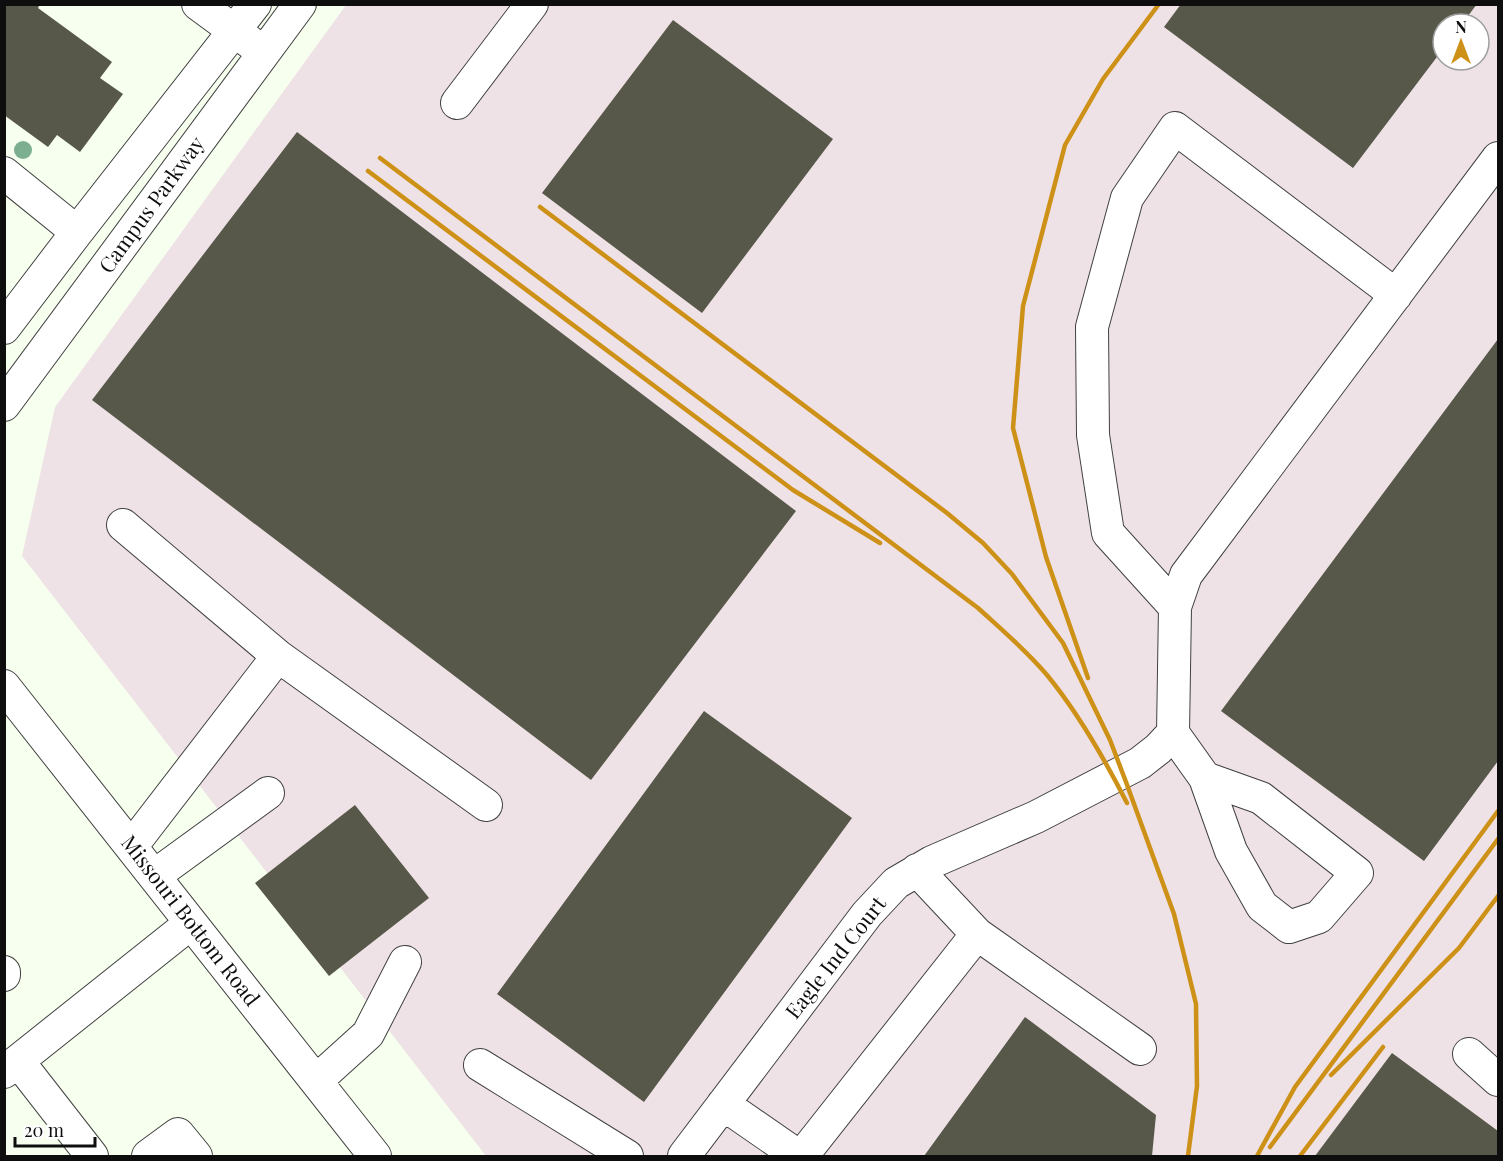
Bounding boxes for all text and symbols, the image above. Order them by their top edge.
north arrow [1431,12,1491,72]
text: N [1455,16,1467,37]
street label: Campus Parkway [91,129,210,278]
street label: Missouri Bottom Road [116,829,267,1011]
street label: Eagle Ind Court [778,889,891,1024]
scale bar [15,1110,94,1148]
text: 20 m [24,1118,64,1142]

